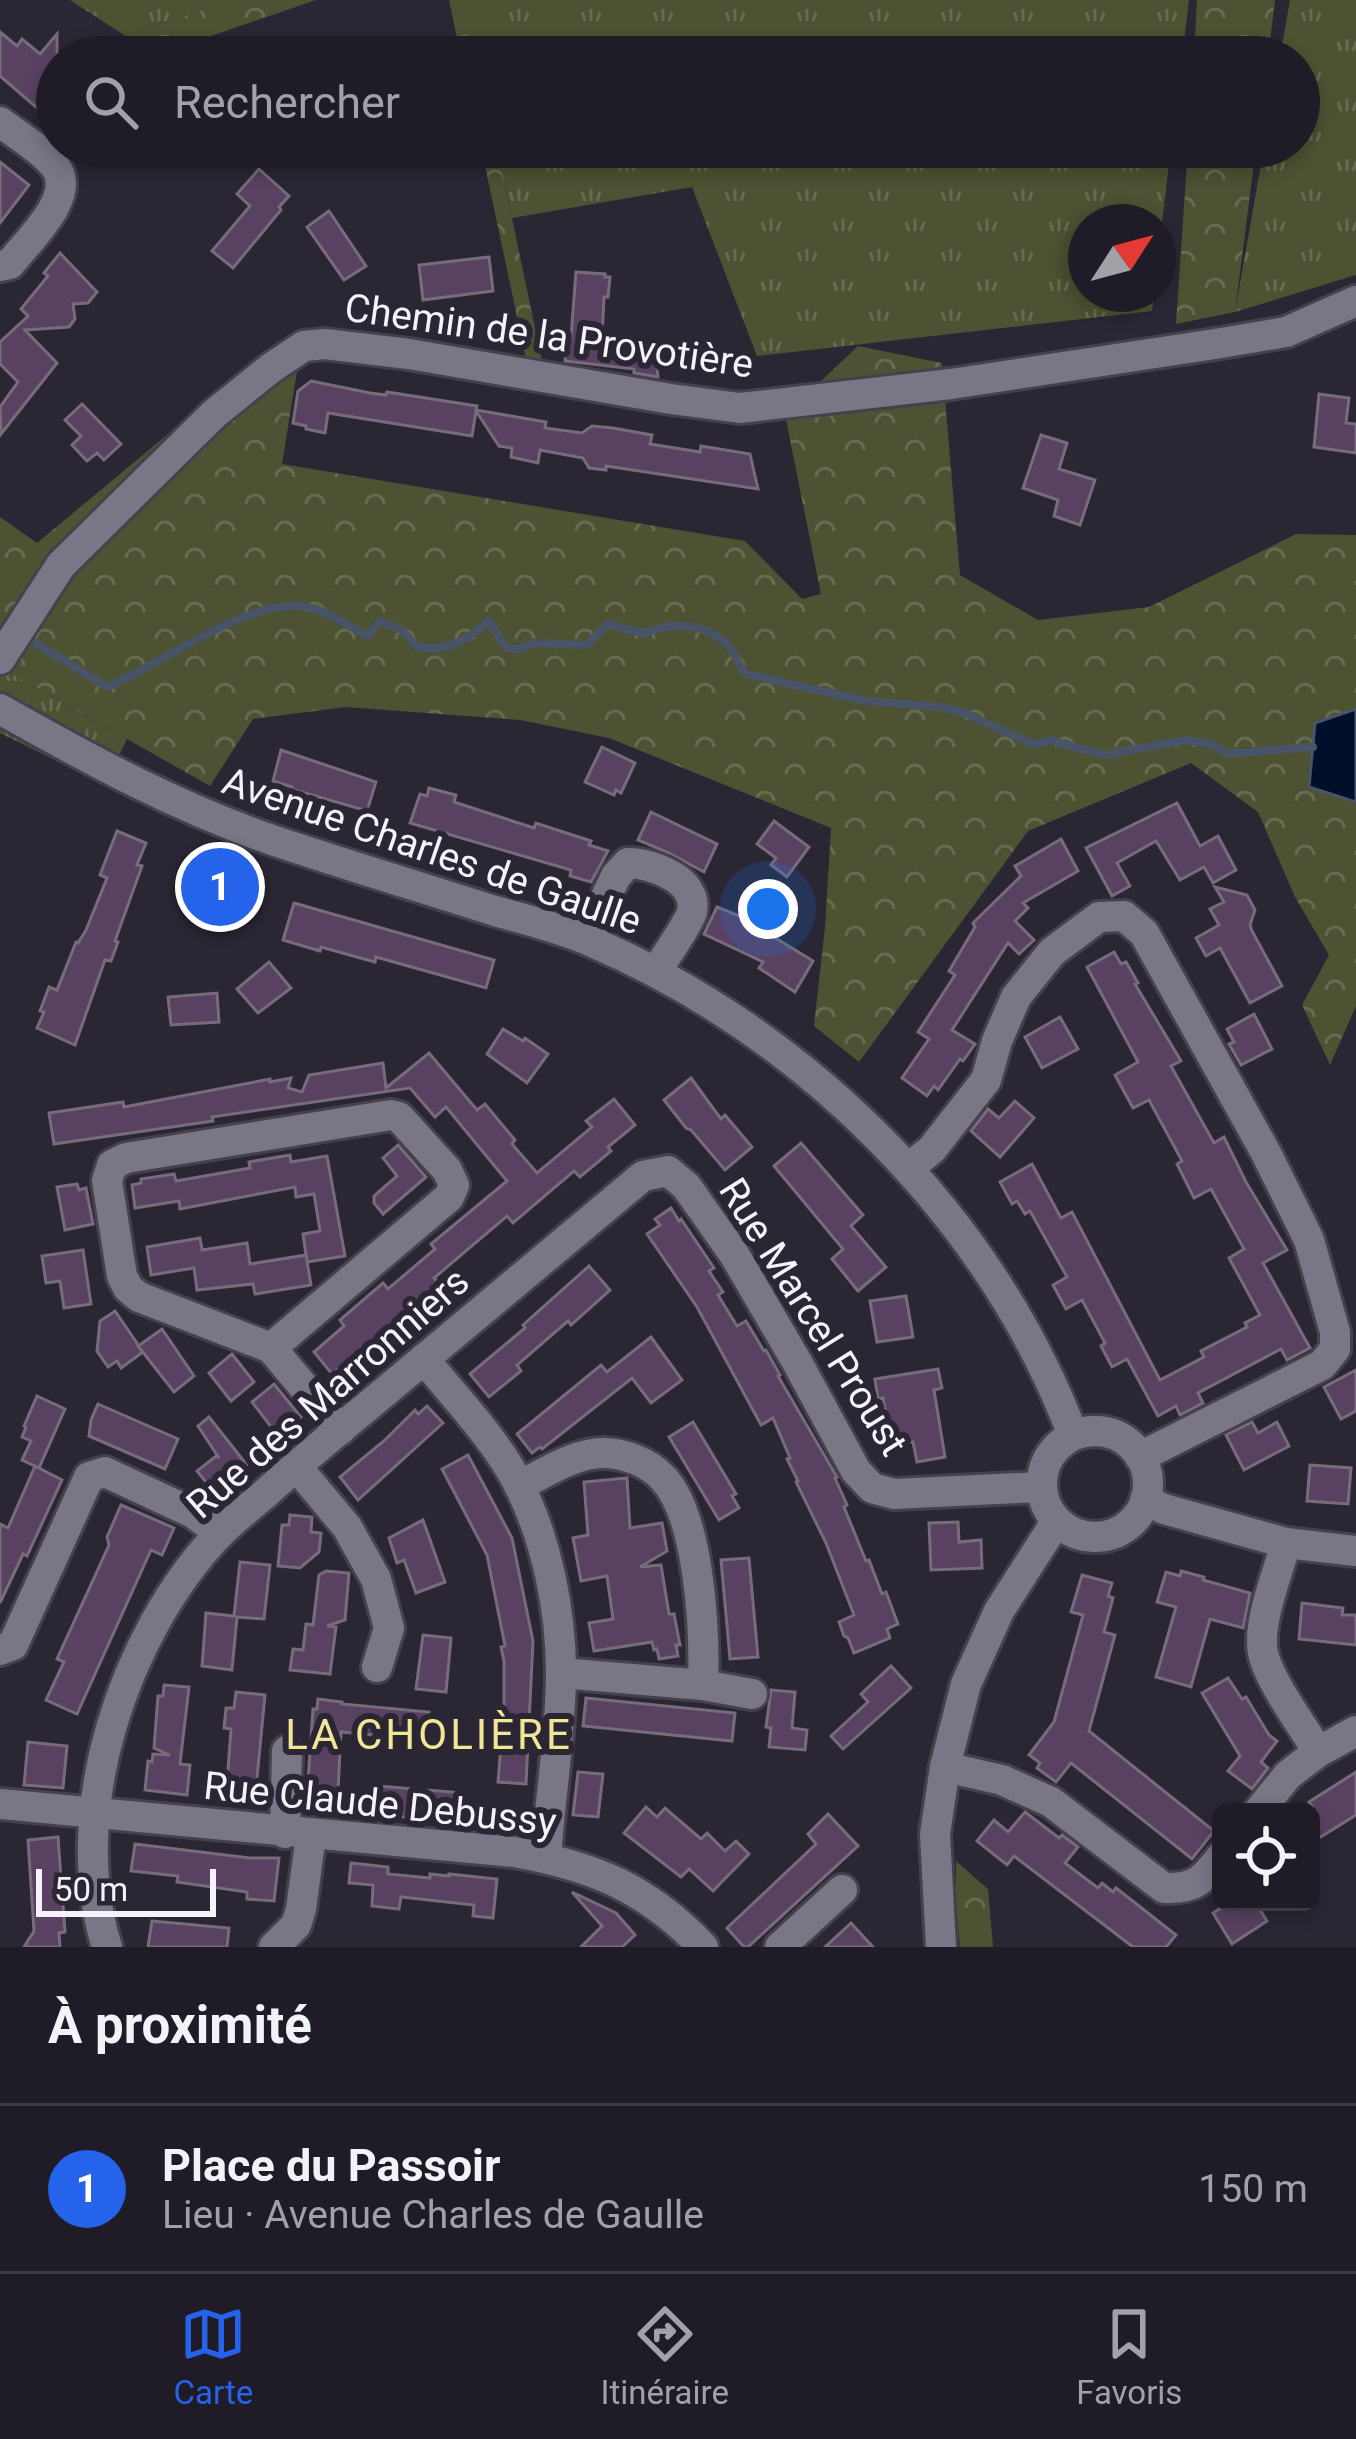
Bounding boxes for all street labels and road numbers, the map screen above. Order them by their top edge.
street label: Chemin de la Provotière [342,285,756,387]
street label: Avenue Charles de Gaulle [217,758,647,944]
street label: Rue Marcel Proust [709,1170,917,1464]
street label: Rue des Marronniers [178,1258,478,1528]
street label: Rue Claude Debussy [201,1763,559,1845]

